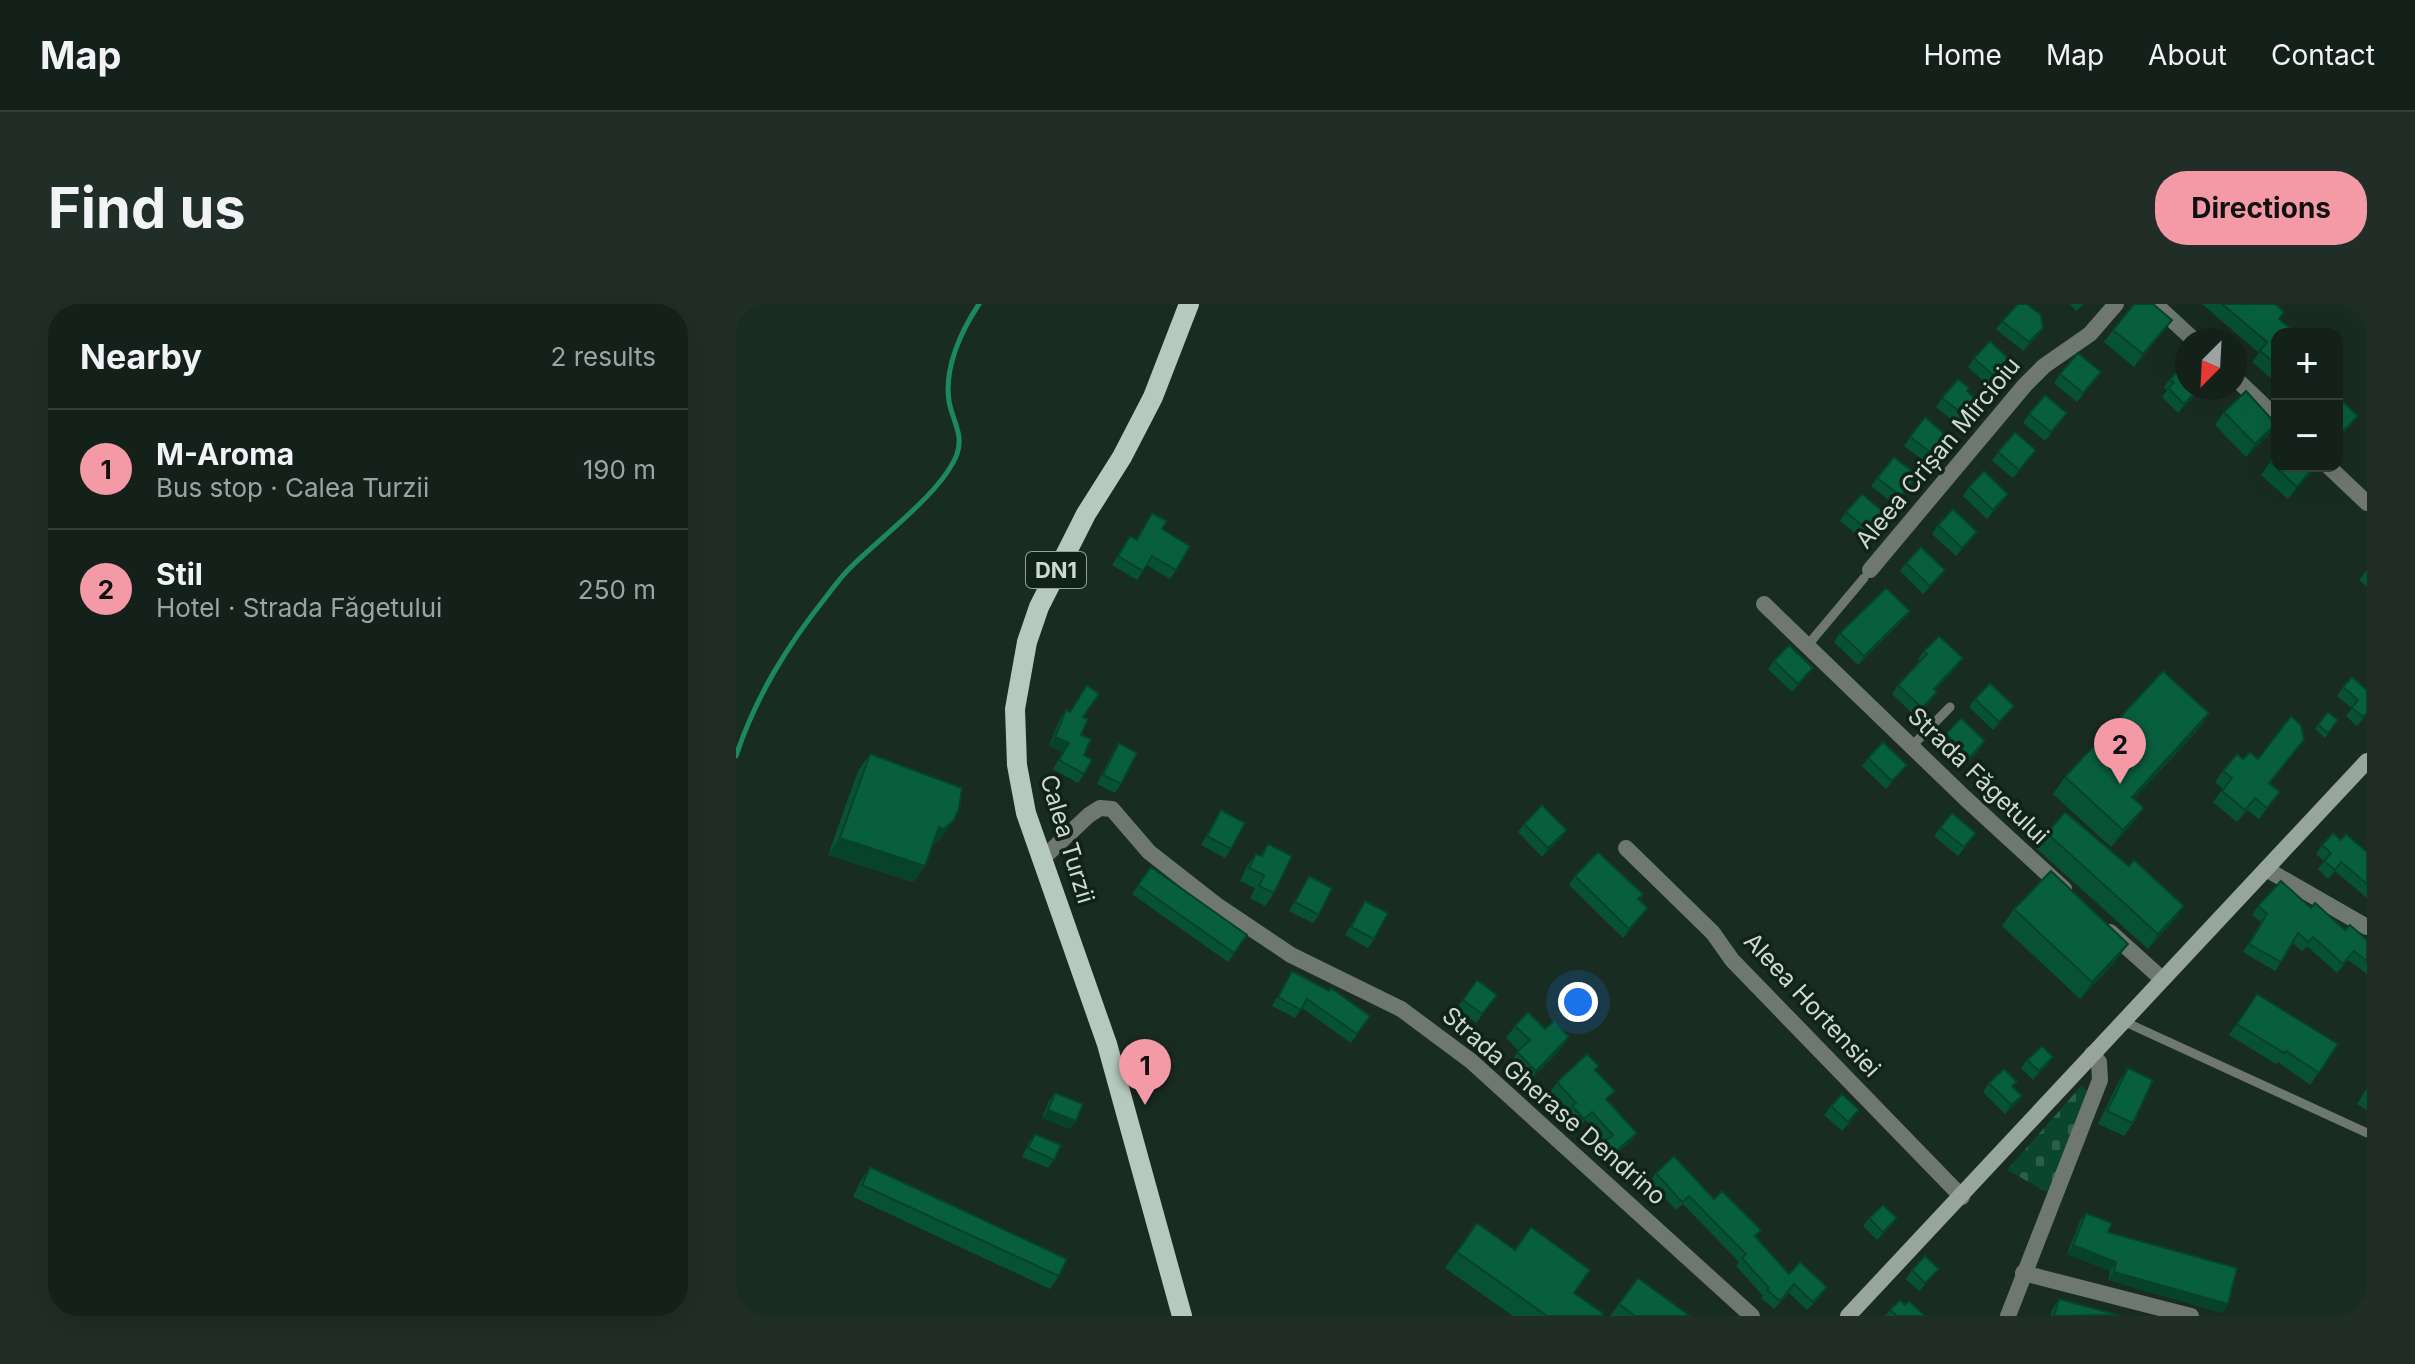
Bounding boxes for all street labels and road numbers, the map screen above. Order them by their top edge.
street label: Aleea Crișan Mircioiu [1849,351,2026,554]
road number: DN1 [1026,552,1086,588]
street label: Strada Făgetului [1902,701,2055,850]
street label: Calea Turzii [1034,771,1101,907]
street label: Aleea Hortensiei [1738,927,1887,1083]
street label: Strada Gherase Dendrino [1437,1001,1672,1211]

